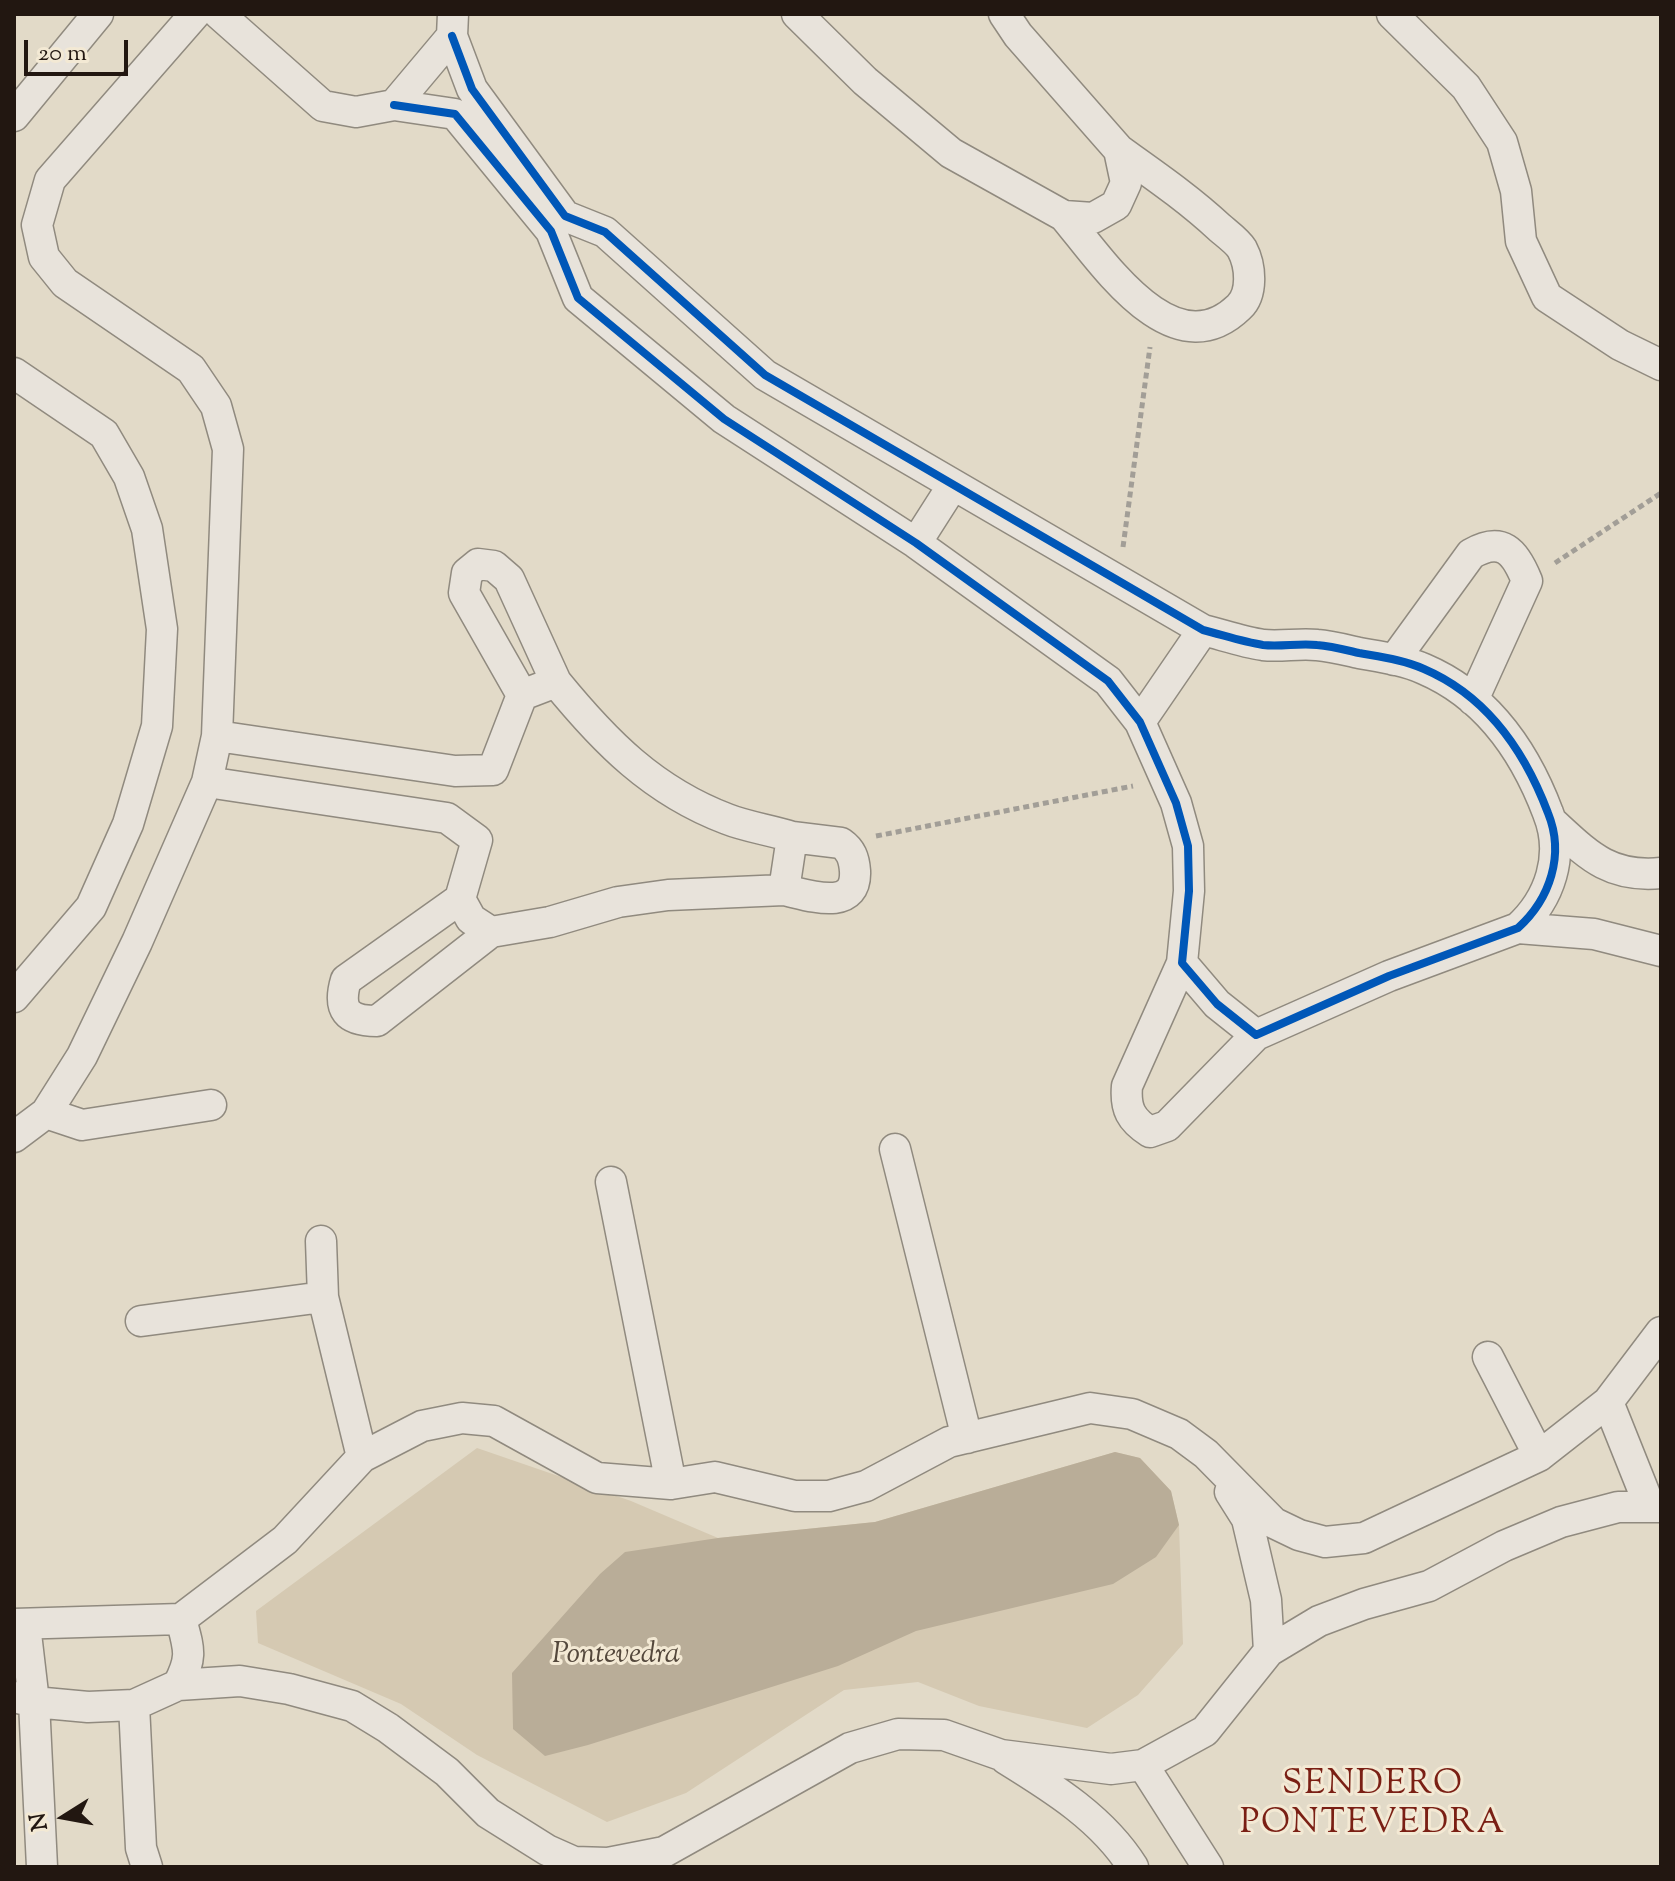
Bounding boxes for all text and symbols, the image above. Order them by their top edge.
scale bar [28,24,132,74]
text: 20 m [38,37,87,71]
park label: Pontevedra [552,1639,680,1675]
district label: SENDERO PONTEVEDRA [1240,1767,1506,1846]
north arrow [24,1777,104,1857]
text: N [23,1810,58,1833]

